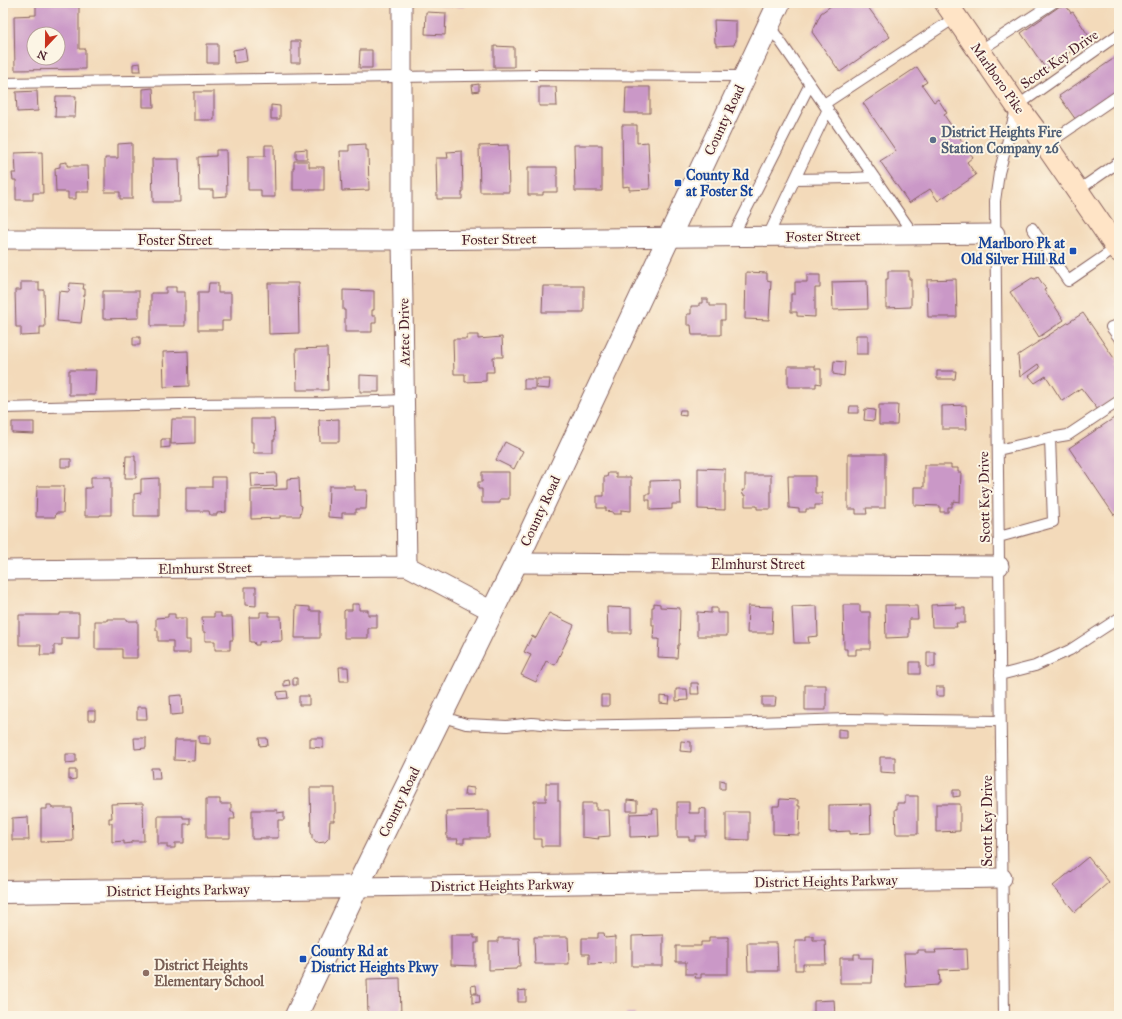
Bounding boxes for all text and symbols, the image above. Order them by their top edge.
north arrow [26,26,66,66]
street label: Scott Key Drive [1017,26,1102,93]
street label: Marlboro Pike [967,40,1028,117]
text: N [35,47,49,63]
street label: County Road [701,82,748,158]
place label: District Heights Fire Station Company 26 [941,124,1062,158]
marker: District Heights Fire Station Company 26 [928,135,938,145]
place label: County Rd at Foster St [686,167,753,200]
marker: County Rd at Foster St [673,178,683,188]
street label: Foster Street [785,227,861,246]
street label: Foster Street [461,230,537,249]
street label: Foster Street [138,232,213,249]
place label: Marlboro Pk at Old Silver Hill Rd [961,235,1066,268]
marker: Marlboro Pk at Old Silver Hill Rd [1068,246,1078,256]
street label: Aztec Drive [395,298,414,367]
street label: Scott Key Drive [975,451,994,543]
street label: County Road [517,473,564,549]
street label: Elmhurst Street [711,556,805,573]
street label: Elmhurst Street [158,559,252,578]
street label: County Road [375,764,424,840]
street label: Scott Key Drive [979,775,996,867]
street label: District Heights Parkway [754,872,898,891]
street label: District Heights Parkway [430,876,574,895]
street label: District Heights Parkway [106,881,250,900]
place label: County Rd at District Heights Pkwy [311,943,440,977]
marker: County Rd at District Heights Pkwy [298,954,308,964]
place label: District Heights Elementary School [154,957,265,991]
marker: District Heights Elementary School [141,968,151,978]

